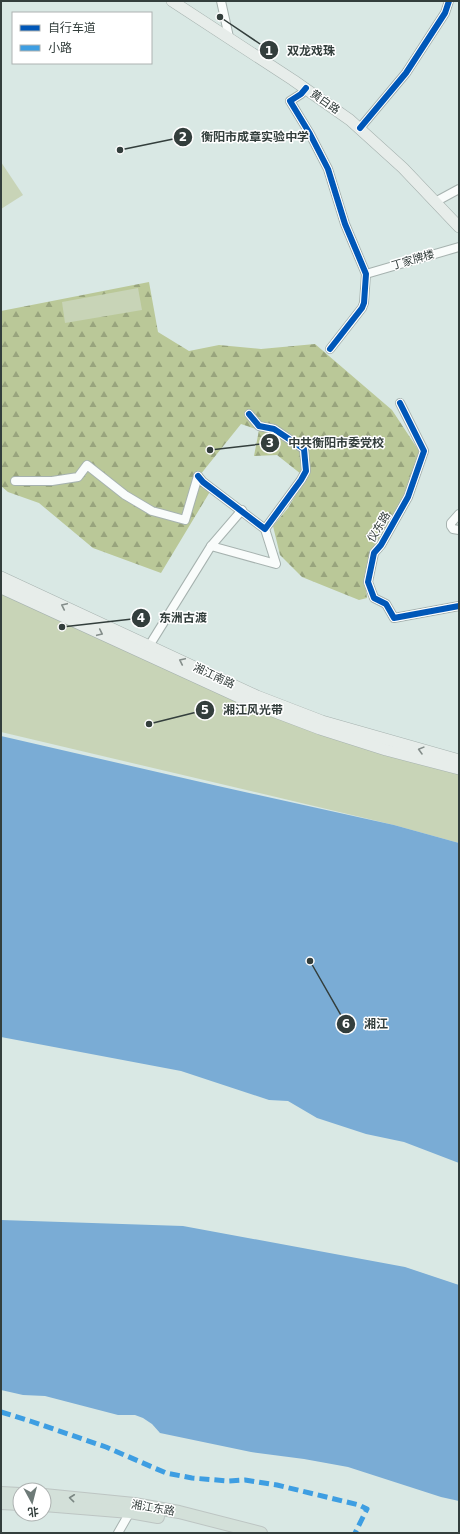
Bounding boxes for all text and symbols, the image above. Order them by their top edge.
legend [12,12,152,64]
text: 自行车道 [48,21,96,35]
callout: 双龙戏珠 [259,38,343,62]
text: 小路 [48,41,72,55]
text: 1 [265,44,273,58]
text: 双龙戏珠 [287,44,335,58]
street label: 黄白路 [308,87,342,117]
callout: 衡阳市成章实验中学 [173,125,317,149]
text: 2 [179,130,187,144]
text: 衡阳市成章实验中学 [201,130,309,144]
street label: 丁家牌楼 [390,248,436,272]
callout: 中共衡阳市委党校 [260,431,392,455]
text: 3 [266,436,274,450]
text: 中共衡阳市委党校 [288,436,384,450]
street label: 仪东路 [365,510,393,544]
one-way arrow [61,603,68,611]
callout: 东洲古渡 [131,606,215,630]
text: 4 [137,611,145,625]
text: 东洲古渡 [159,611,207,625]
one-way arrow [96,628,103,636]
one-way arrow [178,658,185,666]
street label: 湘江南路 [191,661,237,691]
callout: 湘江风光带 [195,698,291,722]
text: 5 [201,703,209,717]
text: 湘江风光带 [223,703,283,717]
one-way arrow [418,746,425,755]
callout: 湘江 [336,1012,396,1036]
text: 6 [342,1017,350,1031]
text: 湘江 [364,1017,388,1031]
north arrow [12,1482,52,1522]
one-way arrow [68,1493,75,1502]
street label: 湘江东路 [130,1498,176,1518]
text: 北 [27,1504,39,1519]

